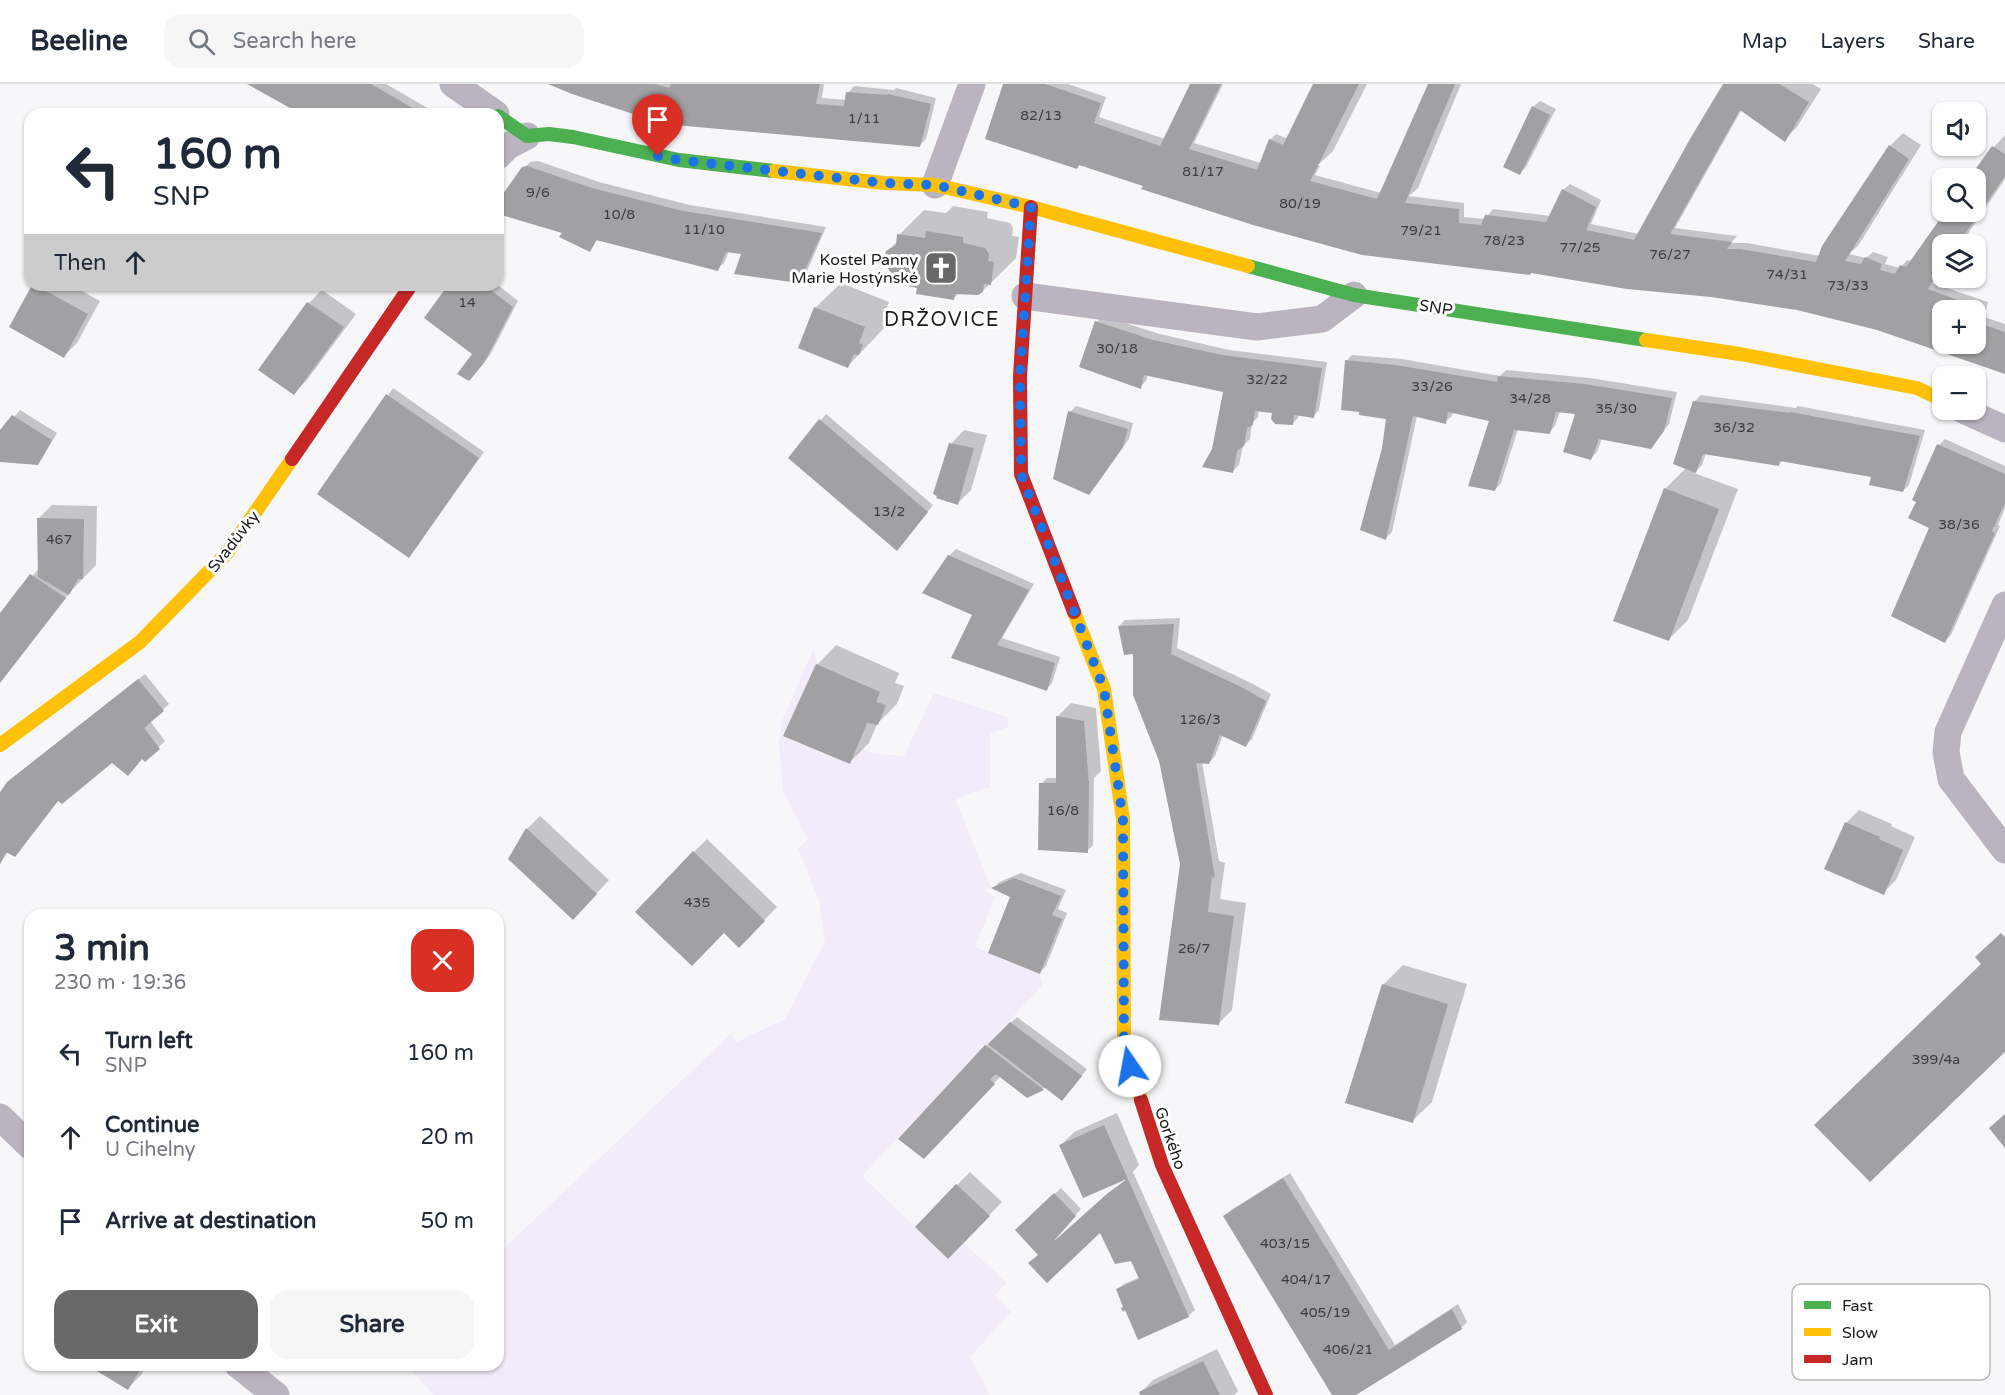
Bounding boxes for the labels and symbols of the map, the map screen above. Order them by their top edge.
pin [632,94,683,156]
house number: 82/13 [1020,107,1062,124]
house number: 1/11 [848,110,880,127]
house number: 81/17 [1182,163,1224,180]
house number: 9/6 [526,184,550,201]
house number: 80/19 [1279,195,1321,212]
house number: 10/8 [603,206,635,223]
house number: 11/10 [683,221,725,238]
house number: 79/21 [1400,222,1442,239]
house number: 78/23 [1483,232,1525,249]
house number: 77/25 [1560,239,1600,256]
house number: 76/27 [1649,246,1691,263]
place label: Kostel Panny Marie Hostýnské [791,250,918,288]
church icon: Kostel Panny Marie Hostýnské [923,250,959,286]
house number: 74/31 [1766,266,1808,283]
house number: 73/33 [1827,277,1869,294]
house number: 14 [458,294,476,311]
street label: SNP [1418,295,1454,321]
district label: DRŽOVICE [884,307,1000,332]
house number: 30/18 [1096,340,1138,357]
house number: 32/22 [1246,371,1288,388]
house number: 33/26 [1411,378,1453,395]
house number: 34/28 [1509,390,1551,407]
house number: 35/30 [1595,400,1637,417]
house number: 36/32 [1713,419,1755,436]
house number: 13/2 [873,503,905,520]
street label: Svadůvky [204,507,264,576]
house number: 38/36 [1938,516,1980,533]
house number: 467 [46,531,72,548]
house number: 126/3 [1179,711,1221,728]
house number: 16/8 [1047,802,1079,819]
house number: 435 [684,894,710,911]
house number: 26/7 [1178,940,1210,957]
position arrow [1098,1034,1162,1098]
house number: 399/4a [1912,1051,1960,1068]
street label: Gorkého [1150,1104,1190,1172]
house number: 403/15 [1260,1235,1310,1252]
house number: 404/17 [1281,1271,1331,1288]
legend [1792,1284,1990,1380]
text: Fast [1842,1296,1873,1316]
house number: 405/19 [1300,1304,1350,1321]
text: Slow [1842,1323,1878,1343]
house number: 406/21 [1323,1341,1373,1358]
text: Jam [1842,1350,1873,1370]

